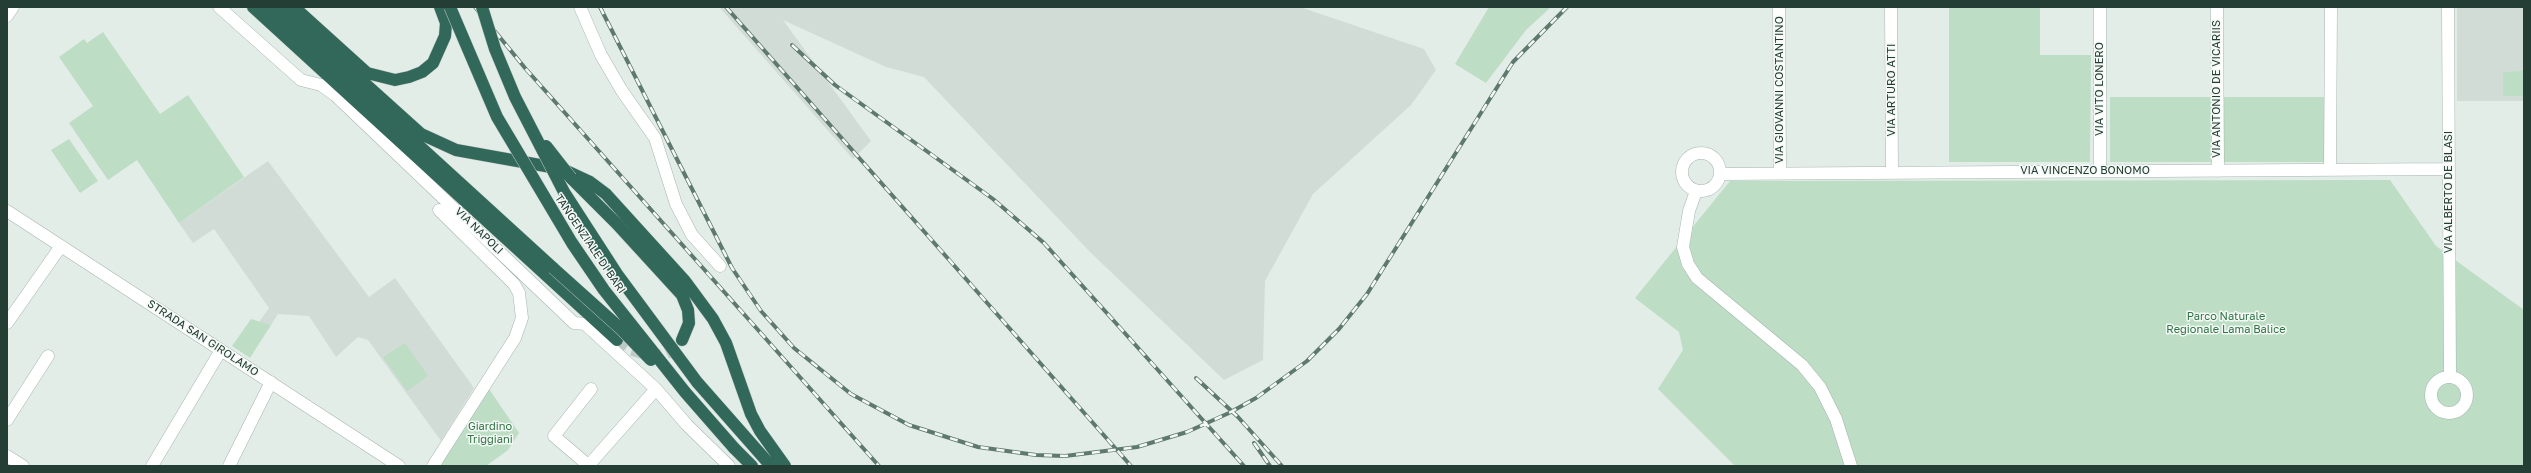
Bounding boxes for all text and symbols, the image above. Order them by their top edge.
street label: VIA GIOVANNI COSTANTINO [1773,16,1787,164]
street label: VIA ANTONIO DE VICARIIS [2210,20,2224,158]
street label: VIA VITO LONERO [2093,42,2107,136]
street label: VIA ARTURO ATTI [1885,44,1899,136]
street label: VIA ALBERTO DE BLASI [2442,131,2456,253]
street label: VIA VINCENZO BONOMO [2020,164,2150,178]
street label: TANGENZIALE DI BARI [552,192,628,296]
street label: VIA NAPOLI [452,205,506,257]
street label: STRADA SAN GIROLAMO [145,297,261,379]
park label: Parco Naturale Regionale Lama Balice [2166,310,2286,336]
park label: Giardino Triggiani [467,420,513,446]

